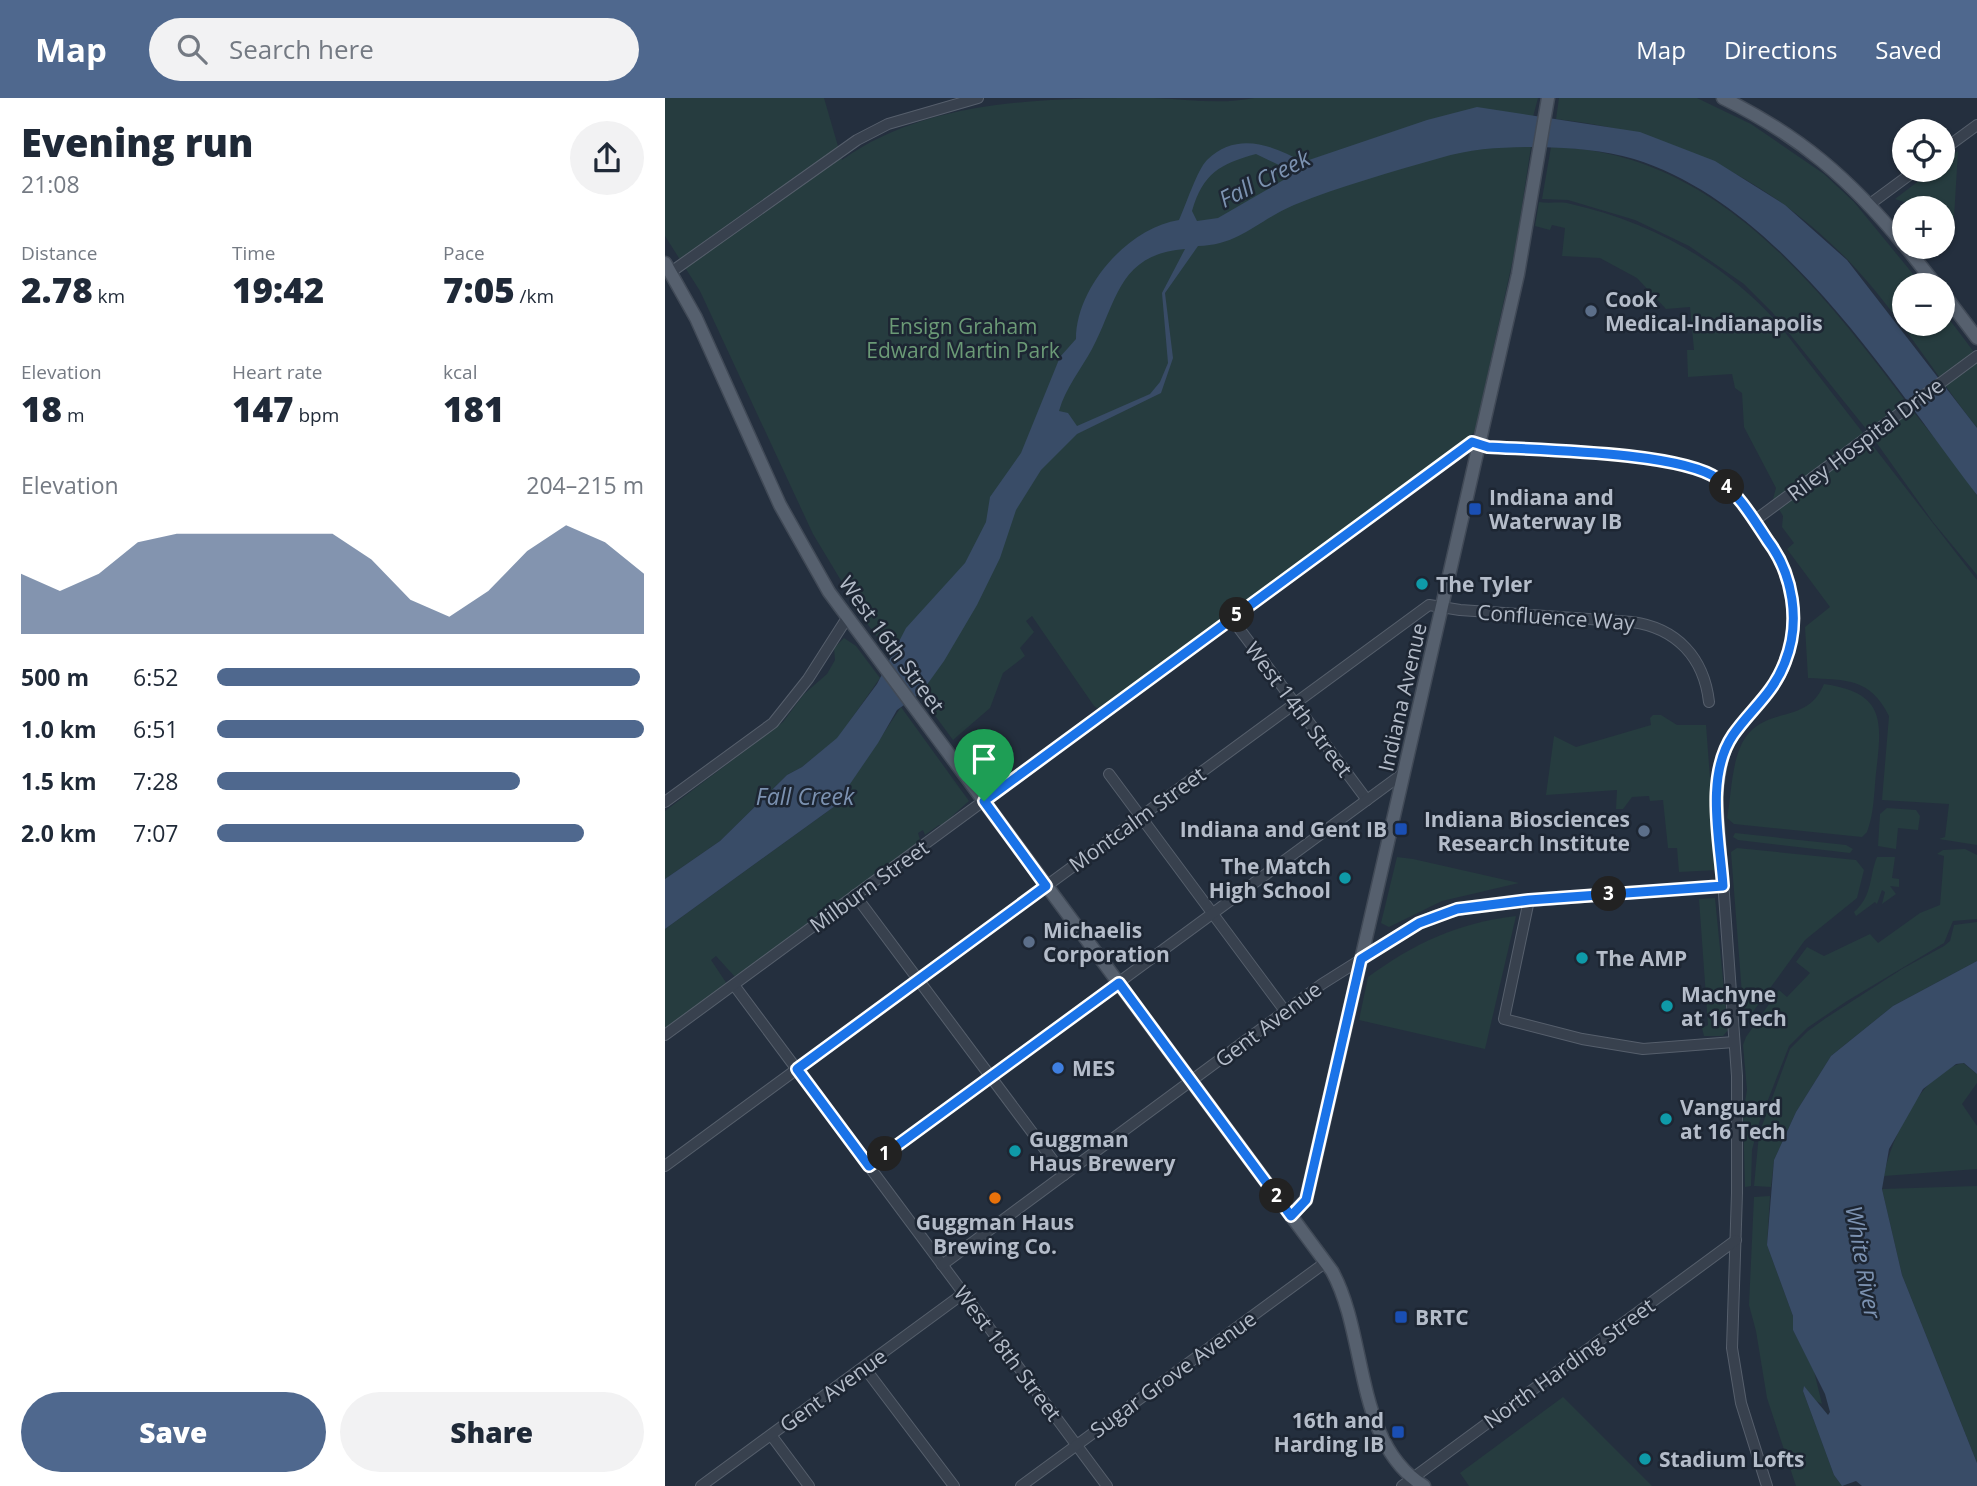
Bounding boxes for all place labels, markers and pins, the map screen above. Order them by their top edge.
place label: Cook Medical-Indianapolis [1605,285,1823,337]
marker: Cook Medical-Indianapolis [1583,303,1599,319]
pin: 4 [1709,470,1745,504]
place label: Indiana and Waterway IB [1489,483,1622,535]
marker: Indiana and Waterway IB [1467,501,1483,517]
place label: The Tyler [1436,570,1533,598]
marker: The Tyler [1414,576,1430,592]
pin: 5 [1219,598,1255,632]
pin [954,729,1014,801]
place label: Indiana Biosciences Research Institute [1424,805,1630,857]
place label: Indiana and Gent IB [1180,815,1387,843]
marker: Indiana and Gent IB [1393,821,1409,837]
marker: Indiana Biosciences Research Institute [1636,823,1652,839]
place label: The Match High School [1209,852,1331,904]
marker: The Match High School [1337,870,1353,886]
pin: 3 [1591,876,1627,912]
place label: Michaelis Corporation [1043,916,1170,968]
marker: Michaelis Corporation [1021,934,1037,950]
place label: The AMP [1596,944,1687,972]
marker: The AMP [1574,950,1590,966]
place label: Machyne at 16 Tech [1681,980,1787,1032]
marker: Machyne at 16 Tech [1659,998,1675,1014]
place label: MES [1072,1054,1115,1082]
marker: MES [1050,1060,1066,1076]
place label: Vanguard at 16 Tech [1680,1093,1786,1145]
marker: Vanguard at 16 Tech [1658,1111,1674,1127]
place label: Guggman Haus Brewery [1029,1125,1175,1177]
pin: 1 [867,1136,903,1172]
marker: Guggman Haus Brewery [1007,1143,1023,1159]
pin: 2 [1259,1178,1295,1214]
marker: Guggman Haus Brewing Co. [987,1190,1003,1206]
place label: Guggman Haus Brewing Co. [916,1208,1074,1260]
place label: BRTC [1415,1303,1469,1331]
marker: BRTC [1393,1309,1409,1325]
place label: 16th and Harding IB [1274,1406,1384,1458]
marker: 16th and Harding IB [1390,1424,1406,1440]
place label: Stadium Lofts [1659,1445,1805,1473]
marker: Stadium Lofts [1637,1451,1653,1467]

